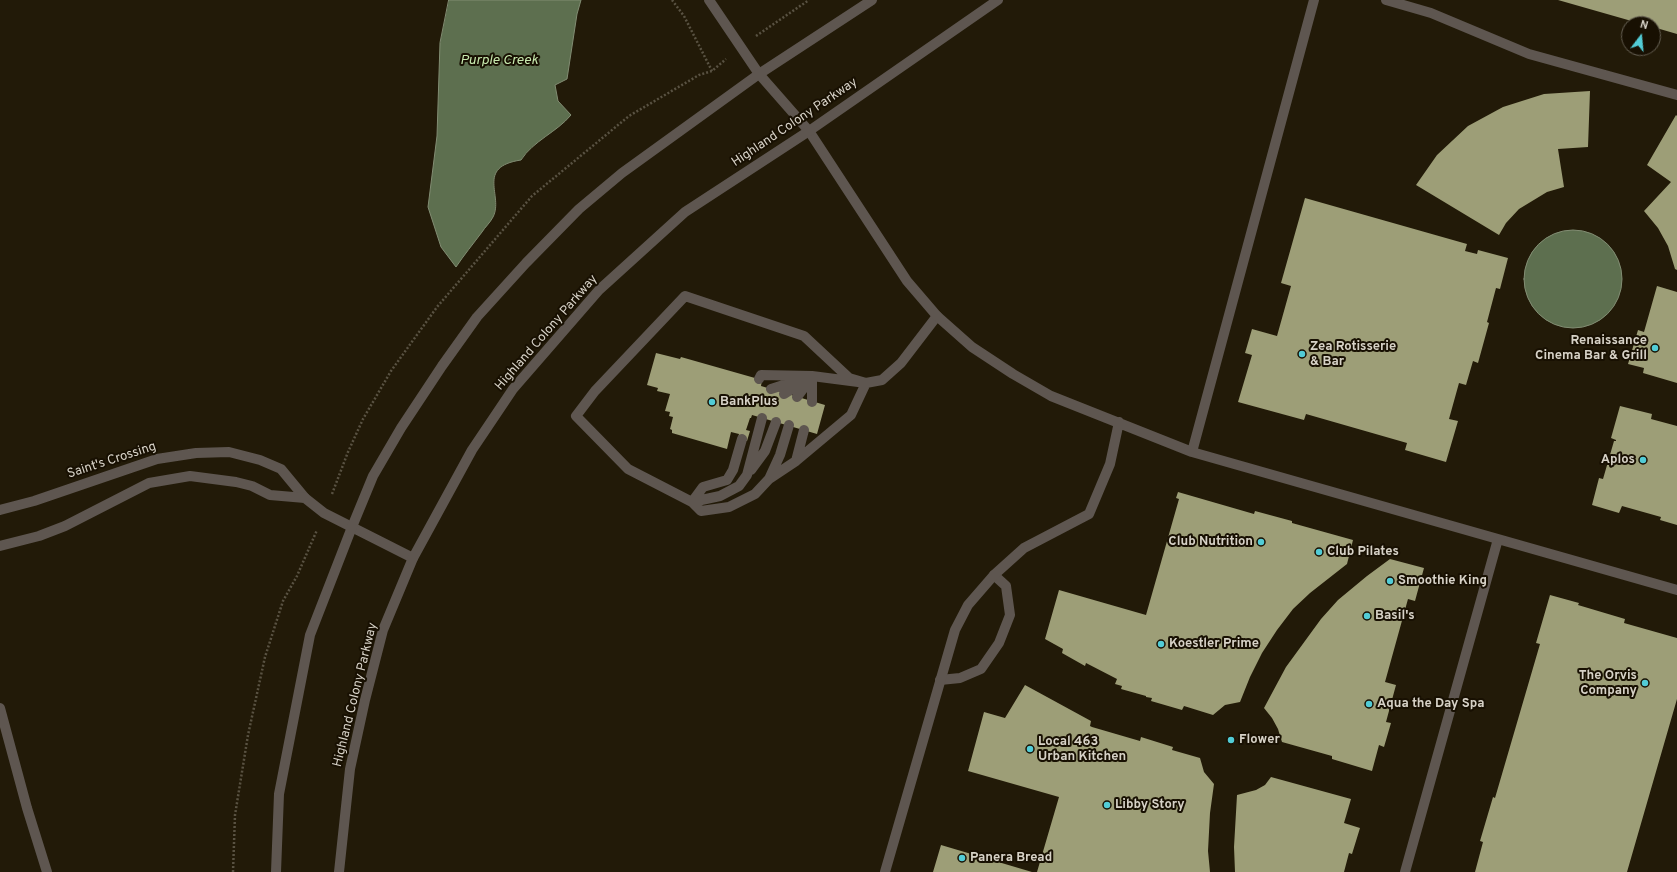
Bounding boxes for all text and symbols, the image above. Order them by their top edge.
north arrow [1621,16,1661,56]
text: N [1638,18,1650,33]
water label: Purple Creek [460,53,538,69]
street label: Highland Colony Parkway [729,75,861,171]
street label: Highland Colony Parkway [492,272,602,394]
place label: Renaissance Cinema Bar & Grill [1535,333,1647,364]
place label: Zea Rotisserie & Bar [1310,339,1396,370]
marker: Renaissance Cinema Bar & Grill [1650,343,1660,353]
marker: Zea Rotisserie & Bar [1297,349,1307,359]
place label: BankPlus [720,394,778,410]
marker: BankPlus [707,397,717,407]
street label: Saint's Crossing [66,439,158,483]
place label: Aplos [1601,452,1635,468]
marker: Aplos [1638,455,1648,465]
place label: Club Nutrition [1168,534,1253,550]
marker: Club Nutrition [1256,537,1266,547]
place label: Club Pilates [1327,544,1399,560]
marker: Club Pilates [1314,547,1324,557]
place label: Smoothie King [1398,573,1487,589]
marker: Smoothie King [1385,576,1395,586]
place label: Basil's [1375,608,1415,624]
marker: Basil's [1362,611,1372,621]
street label: Highland Colony Parkway [330,621,382,769]
place label: Koestler Prime [1169,636,1259,652]
marker: Koestler Prime [1156,639,1166,649]
place label: The Orvis Company [1579,668,1637,699]
marker: The Orvis Company [1640,678,1650,688]
place label: Aqua the Day Spa [1377,696,1485,712]
marker: Aqua the Day Spa [1364,699,1374,709]
place label: Flower [1239,732,1280,748]
place label: Local 463 Urban Kitchen [1038,734,1126,765]
marker: Flower [1226,735,1236,745]
marker: Local 463 Urban Kitchen [1025,744,1035,754]
place label: Libby Story [1115,797,1185,813]
marker: Libby Story [1102,800,1112,810]
place label: Panera Bread [970,850,1052,866]
marker: Panera Bread [957,853,967,863]

